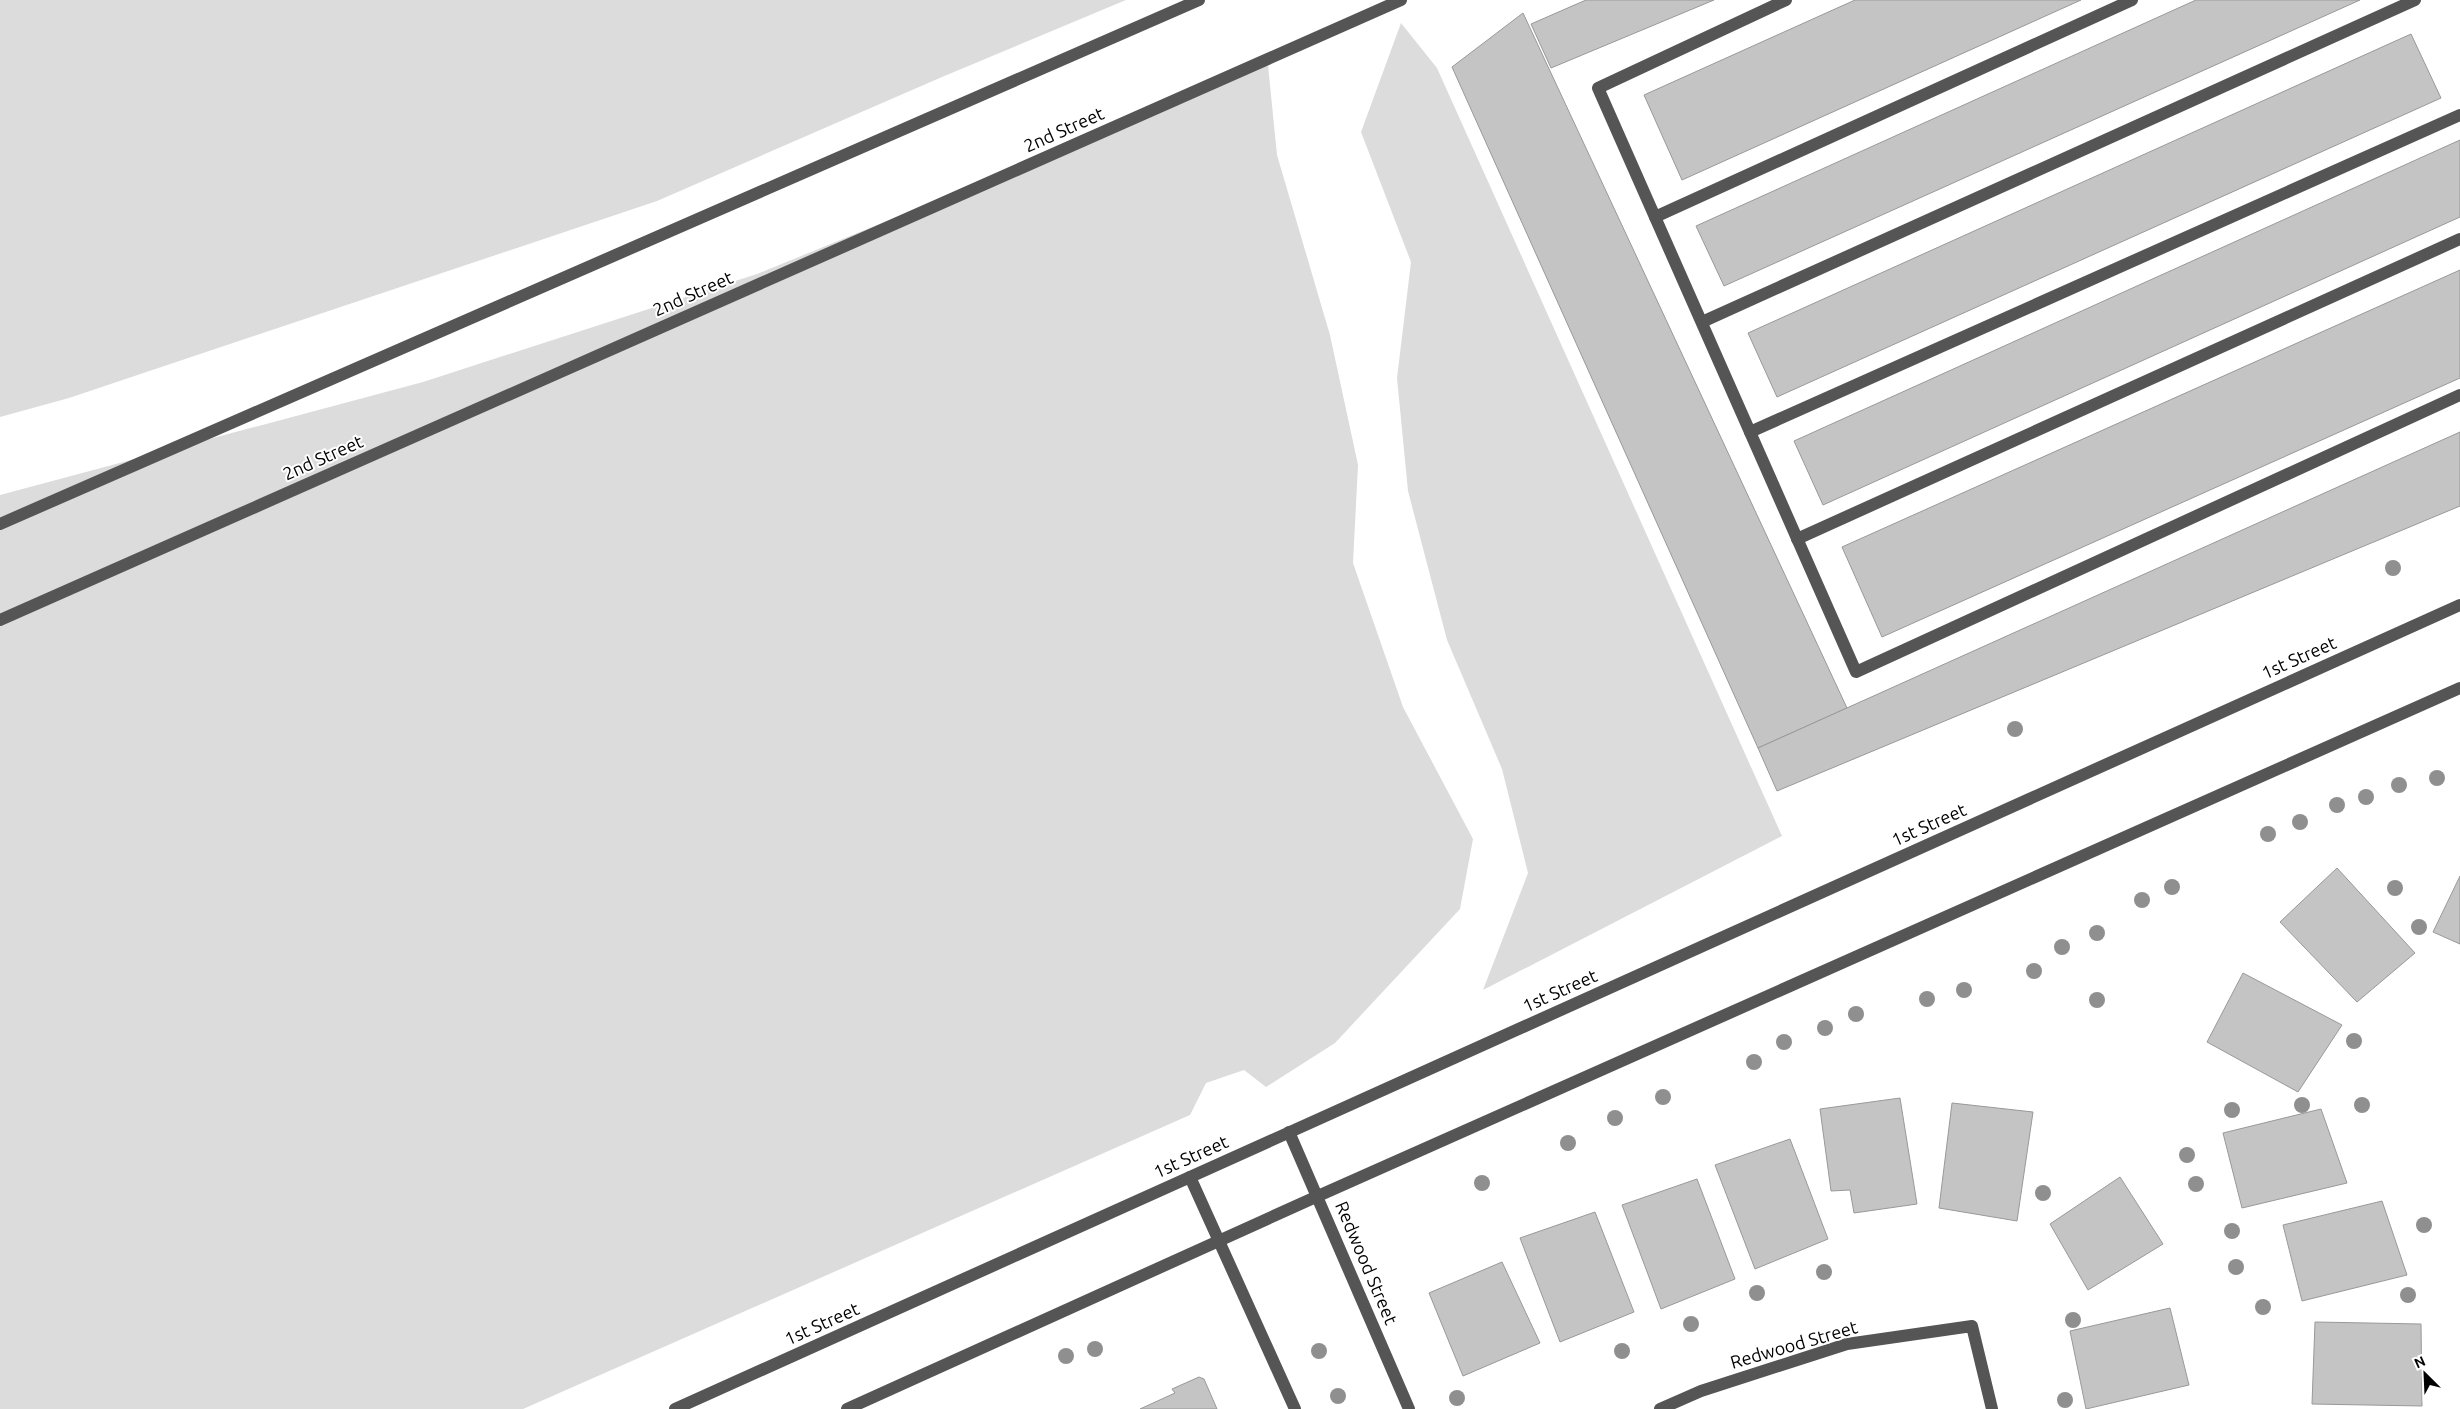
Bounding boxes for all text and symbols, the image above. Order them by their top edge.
street label: 2nd Street [1021,103,1107,156]
street label: 2nd Street [650,267,736,320]
street label: 2nd Street [280,431,366,484]
street label: 1st Street [2258,632,2339,682]
street label: 1st Street [1888,799,1969,849]
street label: 1st Street [1519,965,1600,1015]
street label: 1st Street [1150,1131,1231,1181]
street label: Redwood Street [1332,1198,1402,1327]
street label: 1st Street [781,1298,862,1348]
street label: Redwood Street [1728,1316,1860,1372]
north arrow [2400,1349,2450,1399]
text: N [2412,1353,2428,1372]

